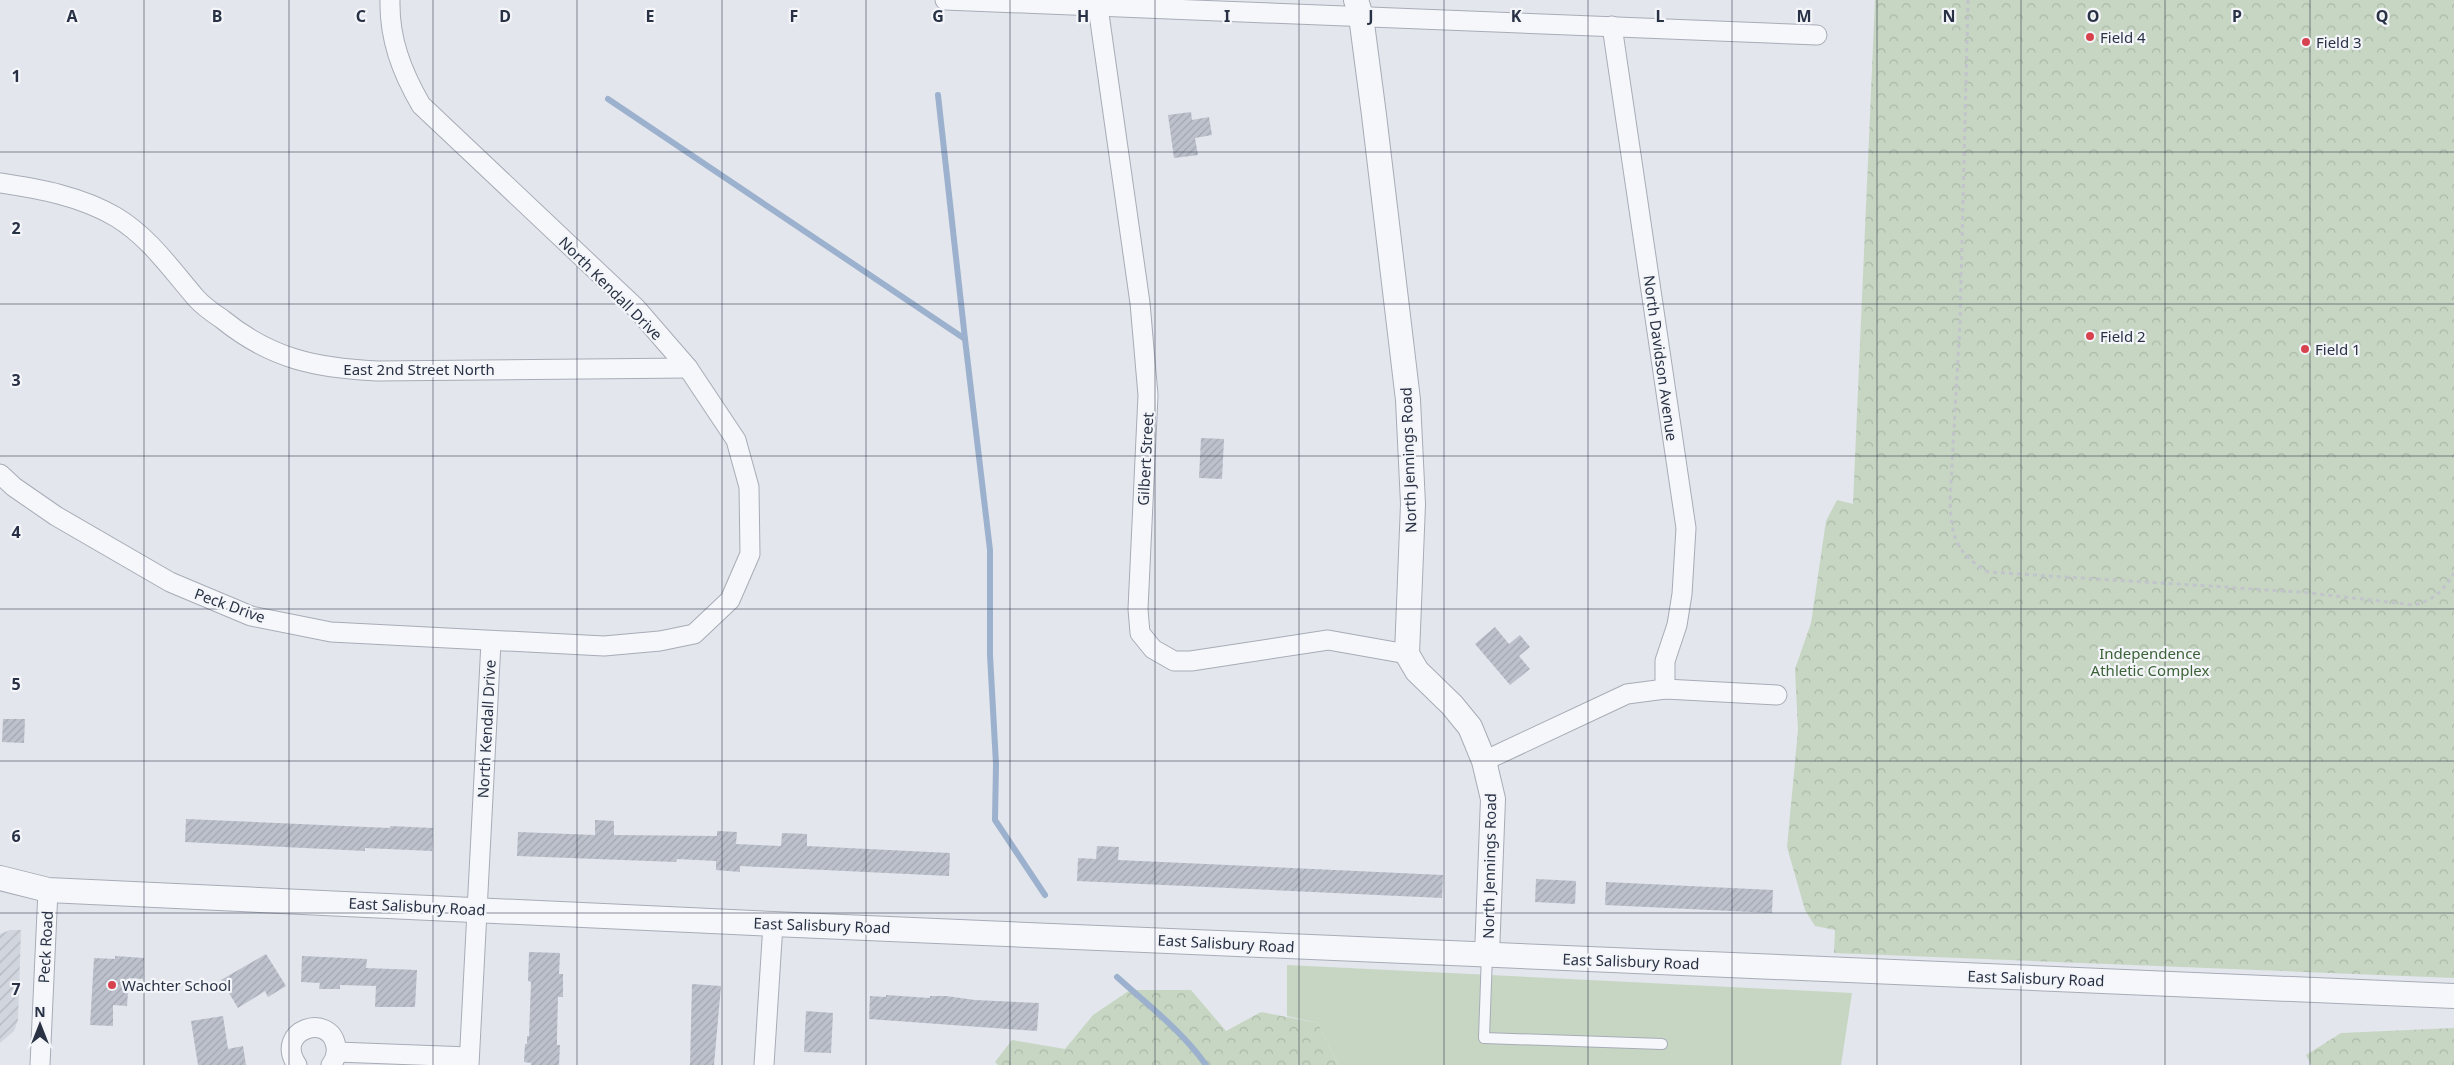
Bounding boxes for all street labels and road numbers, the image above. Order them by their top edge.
street label: North Kendall Drive [555,232,667,344]
street label: North Davidson Avenue [1639,274,1683,442]
street label: East 2nd Street North [343,359,495,379]
street label: North Jennings Road [1395,387,1421,533]
street label: Gilbert Street [1133,411,1157,506]
street label: Peck Drive [192,583,268,627]
street label: North Kendall Drive [472,659,500,799]
street label: North Jennings Road [1478,793,1500,939]
street label: East Salisbury Road [348,892,486,920]
street label: Peck Road [33,910,57,984]
street label: East Salisbury Road [753,913,891,937]
street label: East Salisbury Road [1157,929,1295,957]
street label: East Salisbury Road [1562,949,1700,973]
street label: East Salisbury Road [1967,966,2105,990]

